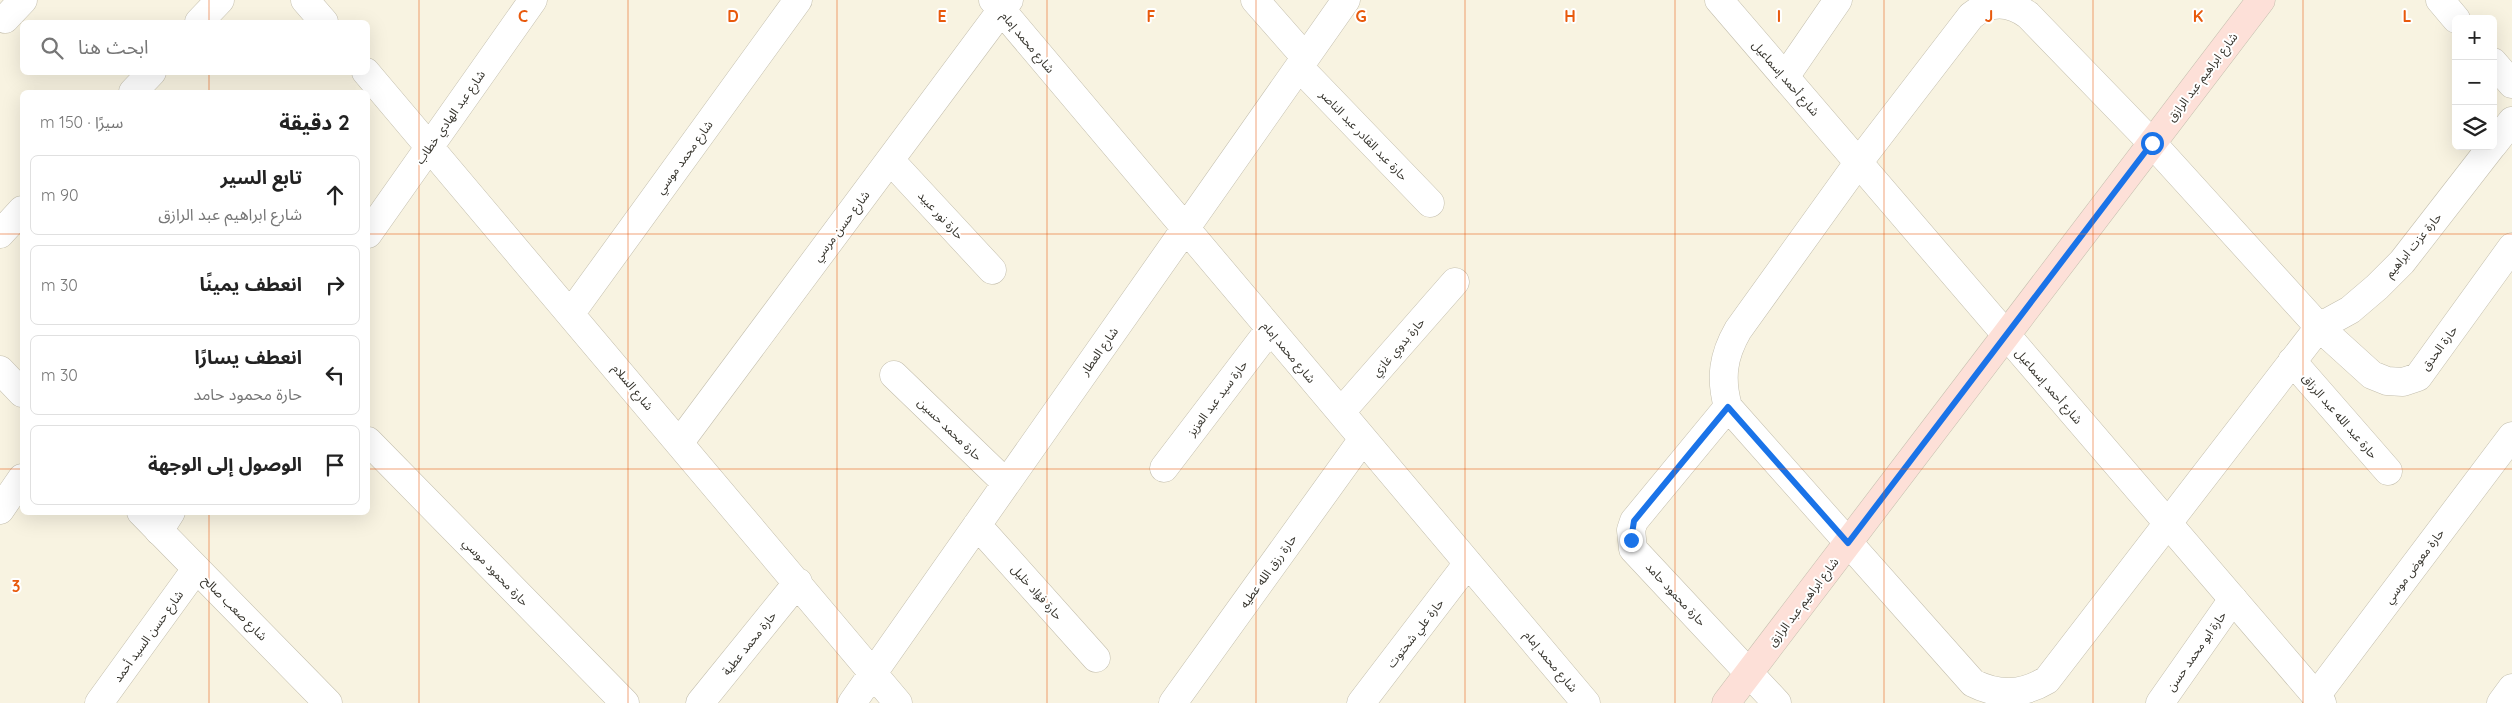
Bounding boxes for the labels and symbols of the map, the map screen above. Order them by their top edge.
text: C [518,6,528,26]
text: D [727,6,739,26]
text: E [937,6,947,26]
text: F [1147,6,1156,26]
text: G [1355,6,1367,26]
text: H [1564,6,1576,26]
text: I [1777,6,1781,26]
text: J [1985,6,1993,26]
text: K [2193,6,2203,26]
text: L [2403,6,2412,26]
street label: شارع محمد إمام [996,8,1058,77]
street label: شارع ابراهيم عبد الرازق [2164,29,2242,126]
street label: شارع أحمد إسماعيل [1748,37,1823,120]
street label: شارع عبد الهادي خطاب [412,67,490,168]
street label: حارة عبد القادر عبد الناصر [1316,86,1411,183]
street label: شارع محمد موسي [652,117,718,198]
route start [2141,132,2164,155]
street label: شارع حسن مرسي [809,188,875,266]
street label: حارة نور عبيد [915,188,967,242]
street label: حارة عزت ابراهيم [2382,209,2446,282]
street label: حارة بدوي غازي [1368,315,1430,381]
street label: شارع محمد إمام [1257,318,1319,387]
street label: حارة الحدق [2418,323,2460,373]
street label: شارع العطار [1076,324,1123,380]
street label: شارع أحمد إسماعيل [2011,345,2086,428]
street label: حارة سيد عبد العزيز [1183,357,1250,440]
street label: شارع السلام [608,361,657,414]
street label: حارة عبد الله عبد الرزاق [2299,370,2381,462]
street label: حارة محمد حسين [915,395,985,463]
street label: حارة معوض موسي [2381,526,2449,608]
route end [1620,529,1643,552]
street label: حارة رزق الله عطيه [1236,531,1300,611]
street label: حارة محمود موسي [458,535,532,611]
street label: شارع ابراهيم عبد الرازق [1765,554,1843,651]
street label: حارة محمود حامد [1643,559,1709,629]
street label: حارة فؤاد خليل [1008,561,1066,623]
street label: شارع صعب صالح [198,573,270,645]
text: 3 [12,576,20,596]
street label: شارع حسن السيد أحمد [110,587,188,686]
street label: حارة علي شحتوت [1383,595,1449,672]
street label: حارة محمد عطية [719,608,779,678]
street label: حارة ابو محمد حسن [2163,608,2229,694]
street label: شارع محمد إمام [1519,627,1581,696]

